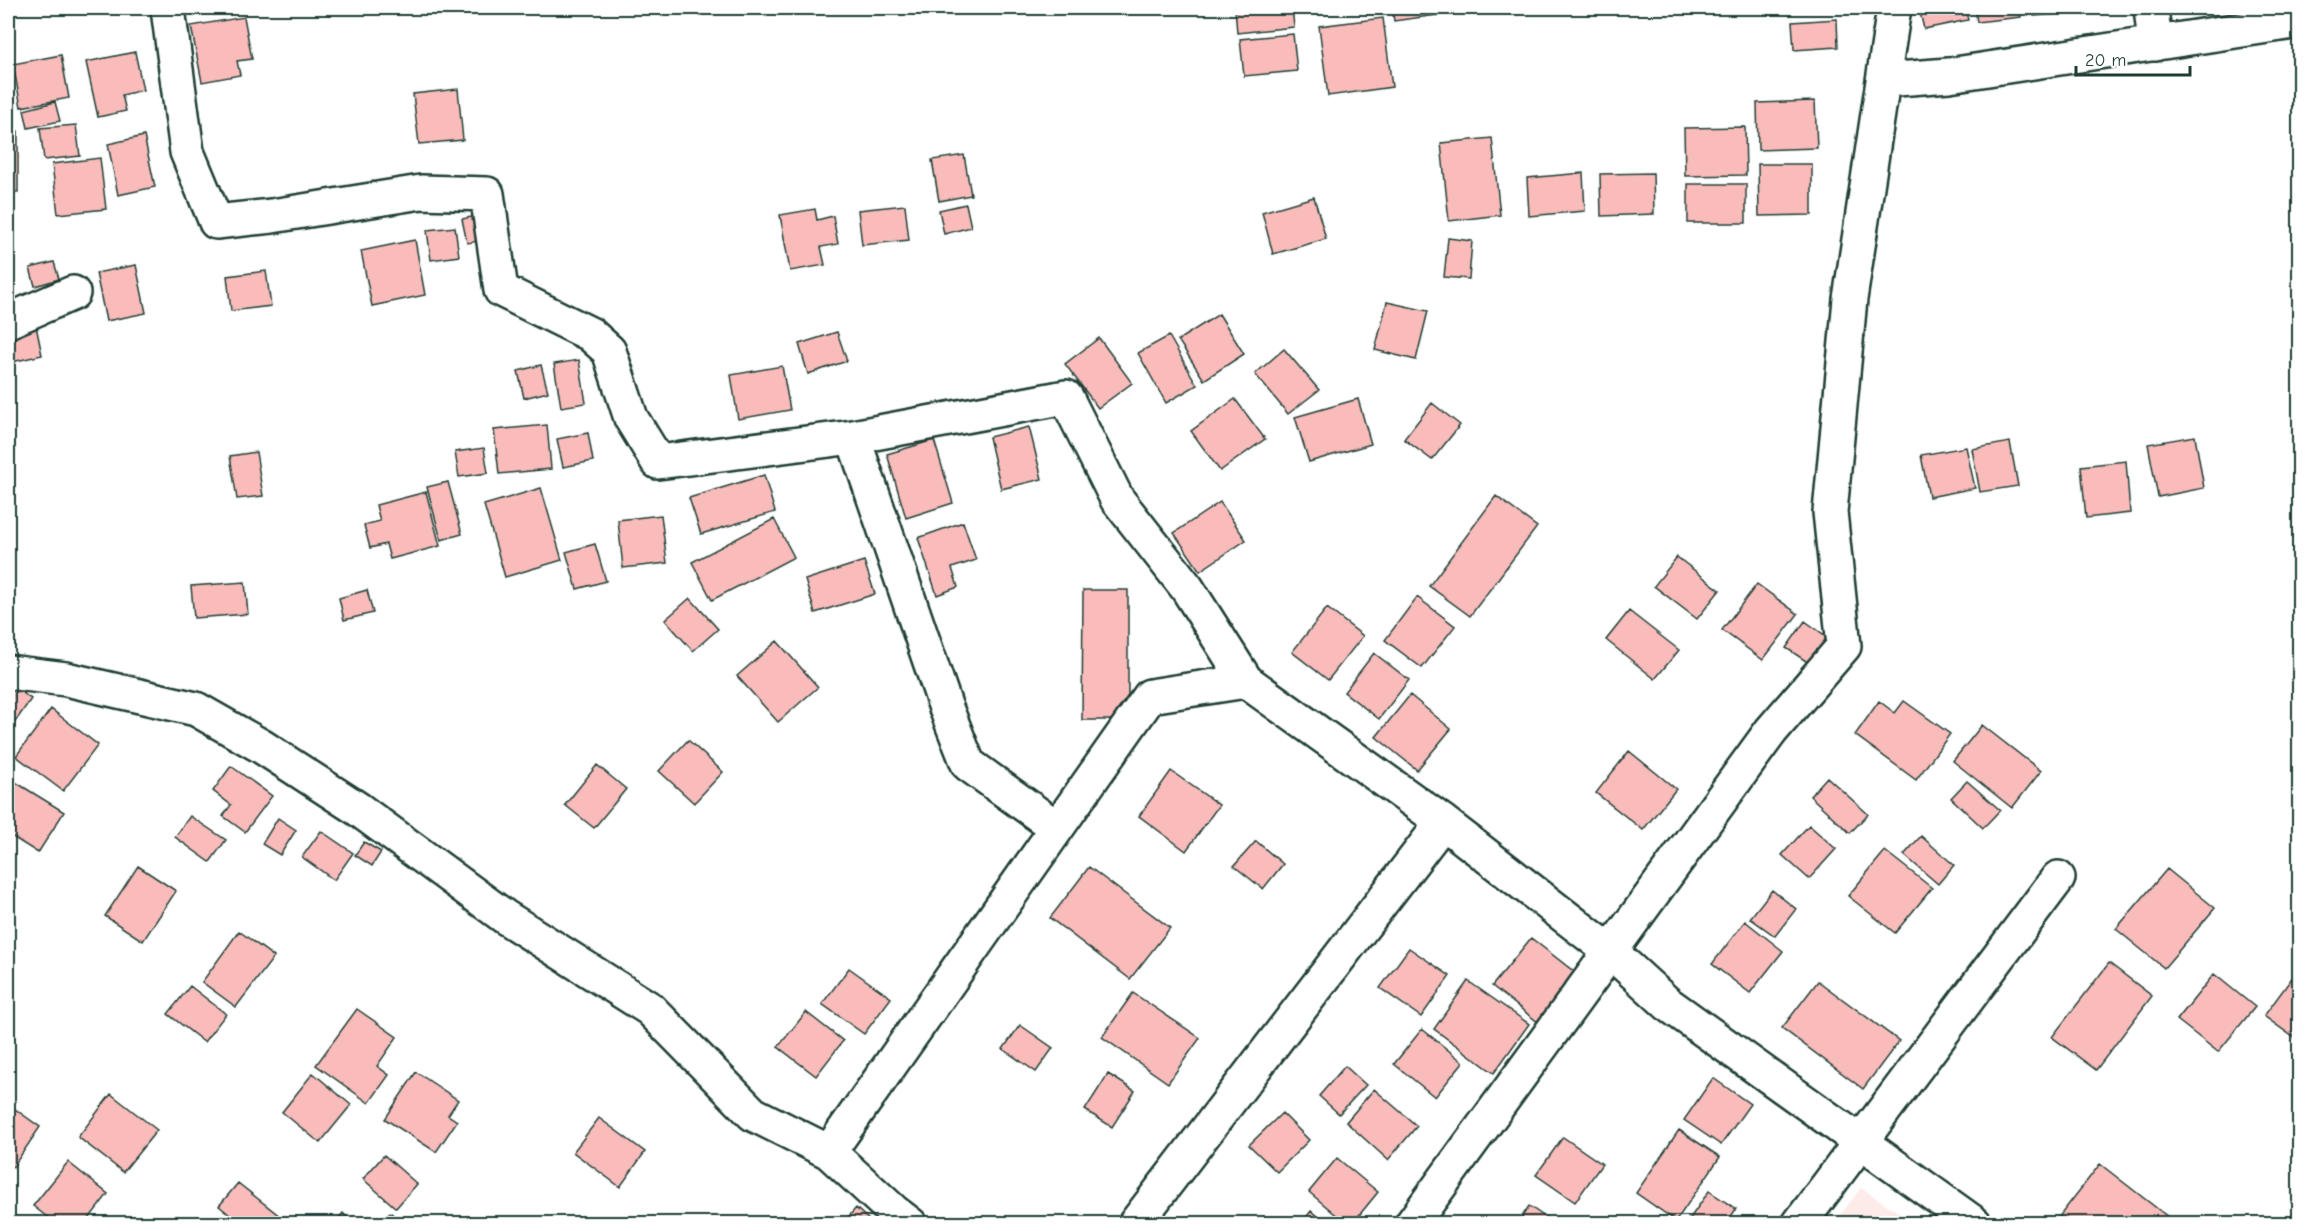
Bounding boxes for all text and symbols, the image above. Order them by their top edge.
scale bar [2076,39,2190,77]
text: 20 m [2085,50,2126,71]

